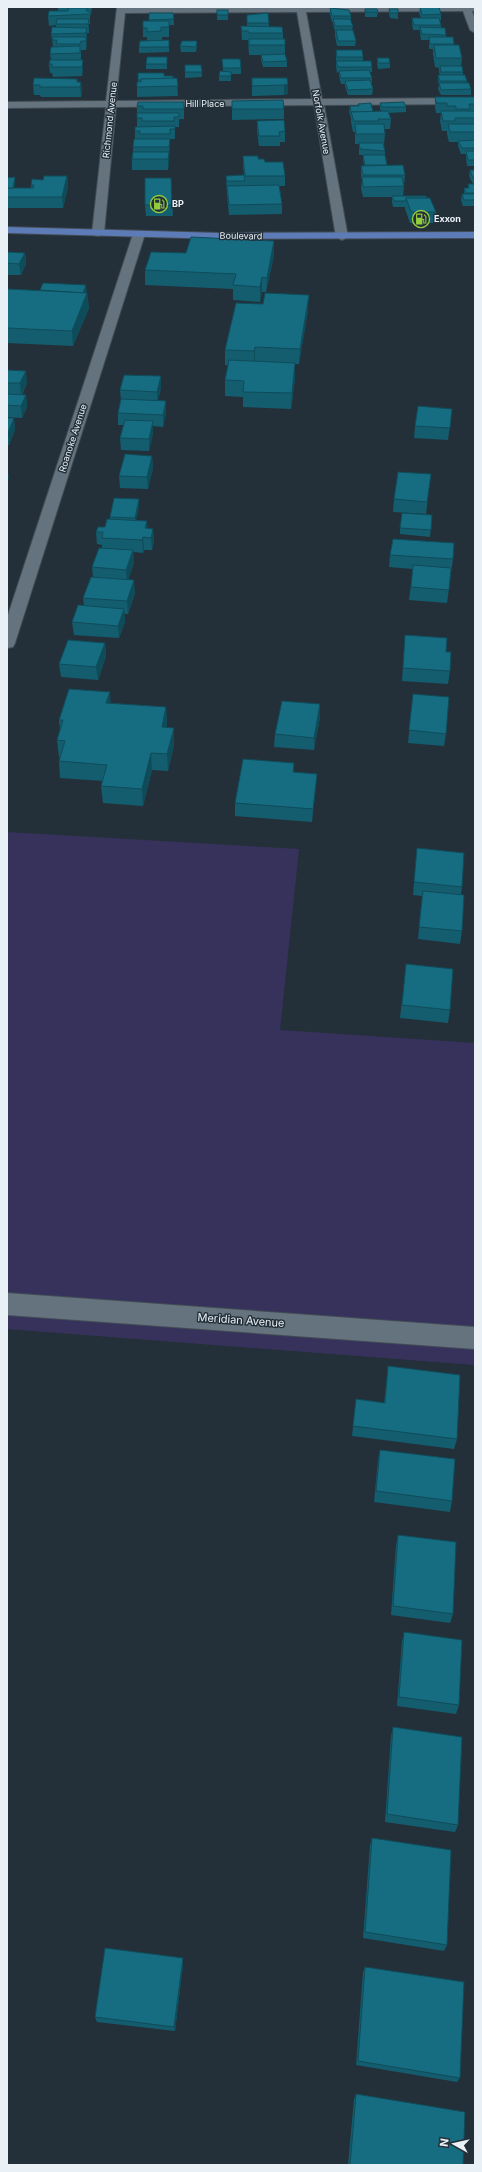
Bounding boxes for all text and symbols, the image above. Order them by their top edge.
street label: Richmond Avenue [100,81,119,159]
street label: Norfolk Avenue [310,89,333,155]
street label: Hill Place [185,98,225,109]
fuel station icon: BP [149,194,169,214]
place label: BP [172,198,184,209]
fuel station icon: Exxon [411,209,431,229]
place label: Exxon [434,213,461,224]
street label: Boulevard [220,230,262,241]
street label: Roanoke Avenue [56,402,89,473]
street label: Meridian Avenue [197,1310,285,1330]
north arrow [434,2124,474,2164]
text: N [437,2137,452,2148]

